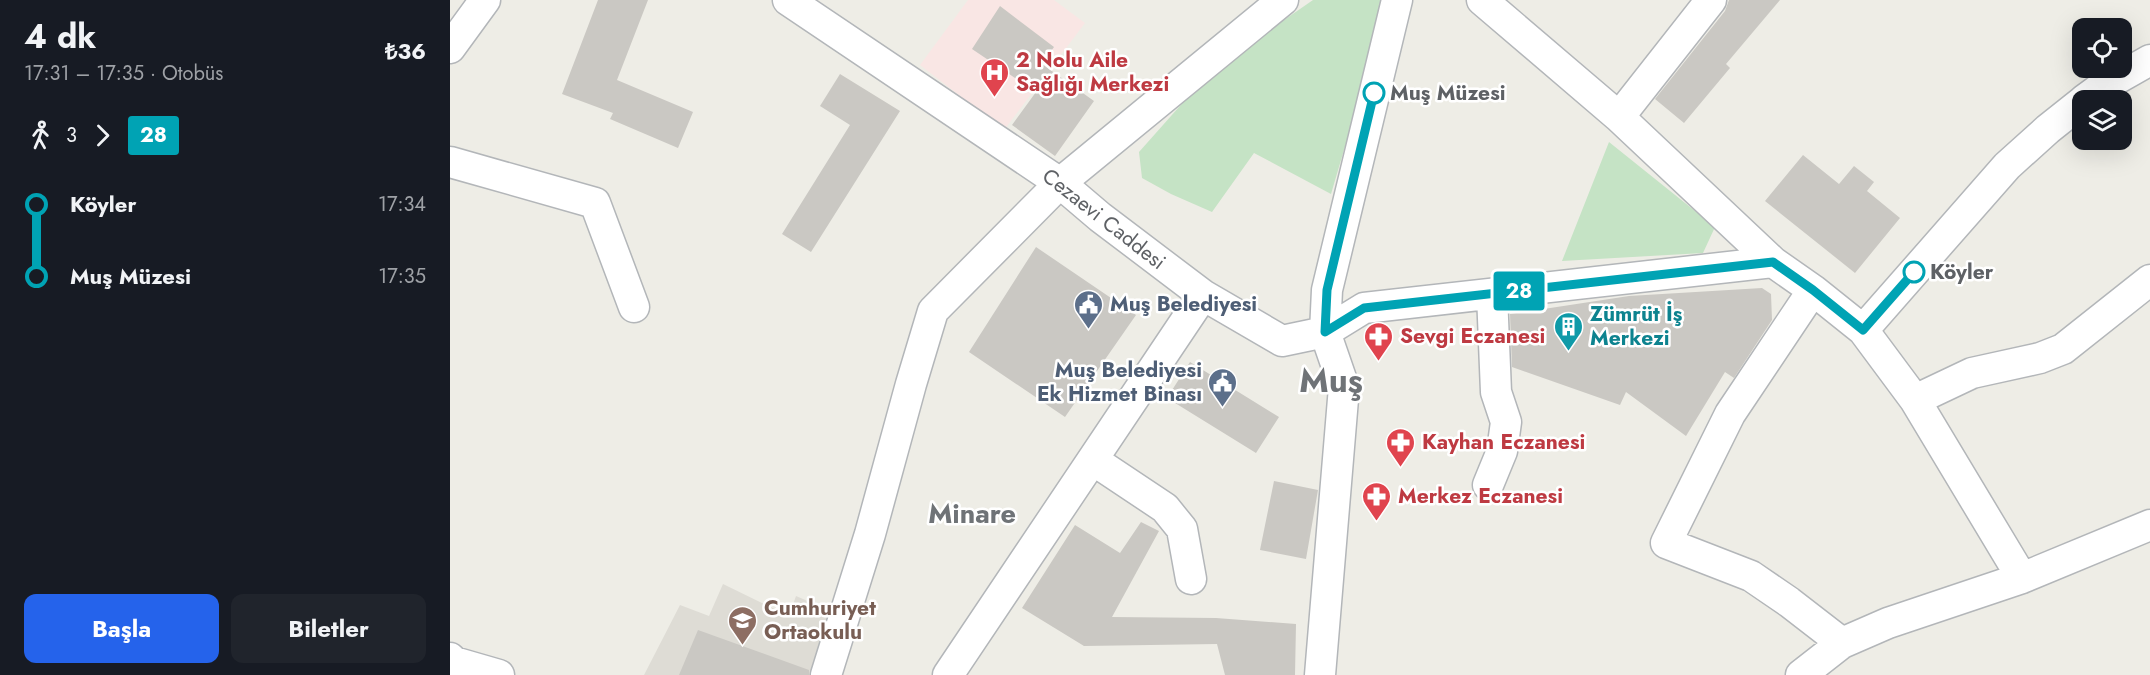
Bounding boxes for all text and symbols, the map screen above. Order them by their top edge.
text: 4 dk [24,13,96,60]
map controls [2072,18,2132,150]
button: locate [2072,18,2132,78]
text: ₺36 [385,35,426,67]
place label: 2 Nolu Aile Sağlığı Merkezi [1016,45,1169,99]
hospital icon: 2 Nolu Aile Sağlığı Merkezi [979,56,1011,98]
text: 17:31 – 17:35 · Otobüs [24,59,223,88]
place label: Muş Müzesi [1390,78,1506,108]
marker: Muş Müzesi [1363,82,1385,104]
button: layers [2072,90,2132,150]
icon: walk [24,119,57,152]
icon: forward [86,119,119,152]
text: 28 [140,120,167,150]
text: 3 [66,121,77,150]
street label: Cezaevi Caddesi [1036,161,1172,277]
text: Köyler [70,188,136,220]
text: 17:34 [378,190,426,219]
place label: Köyler [1930,257,1994,287]
text: Muş Müzesi [70,260,191,292]
marker: Köyler [1903,261,1925,283]
text: 17:35 [378,262,426,291]
line badge: 28 [1492,272,1546,310]
text: 28 [1506,276,1532,306]
public building icon: Muş Belediyesi [1073,288,1105,330]
place label: Muş Belediyesi [1110,289,1257,319]
place label: Zümrüt İş Merkezi [1590,299,1683,353]
building icon: Zümrüt İş Merkezi [1553,310,1585,352]
pharmacy icon: Sevgi Eczanesi [1363,320,1395,362]
place label: Sevgi Eczanesi [1400,321,1545,351]
place label: Muş Belediyesi Ek Hizmet Binası [1037,355,1202,409]
district label: Muş [1299,357,1363,404]
public building icon: Muş Belediyesi Ek Hizmet Binası [1207,366,1239,408]
pharmacy icon: Kayhan Eczanesi [1385,426,1417,468]
place label: Kayhan Eczanesi [1422,427,1585,457]
pharmacy icon: Merkez Eczanesi [1361,480,1393,522]
place label: Merkez Eczanesi [1398,481,1563,511]
district label: Minare [928,494,1016,533]
place label: Cumhuriyet Ortaokulu [764,593,876,647]
button: Başla [24,594,219,663]
button: Biletler [231,594,426,663]
school or university icon: Cumhuriyet Ortaokulu [727,604,759,646]

